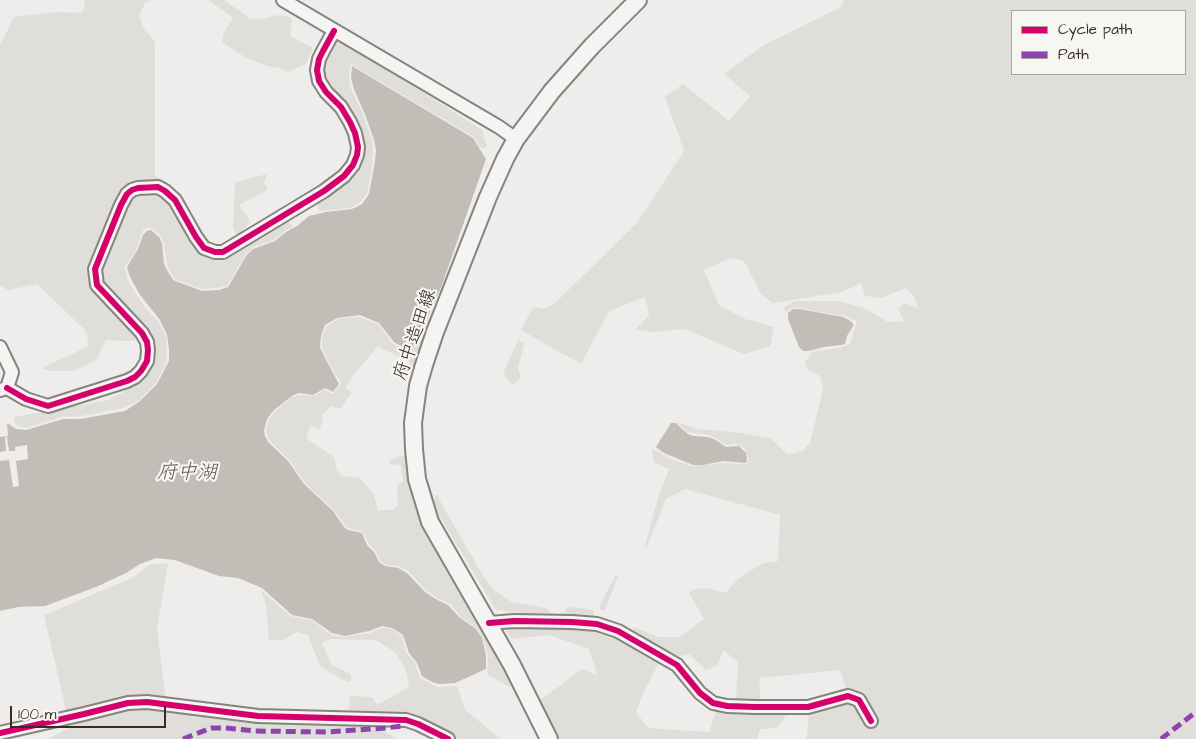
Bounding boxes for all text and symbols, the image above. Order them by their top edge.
legend [1011,10,1186,75]
text: Cycle path [1058,19,1132,40]
text: Path [1058,44,1089,65]
street label: 府中造田線 [390,286,442,384]
water label: 府中湖 [157,462,217,486]
scale bar [12,696,169,728]
text: 100 m [18,704,57,725]

